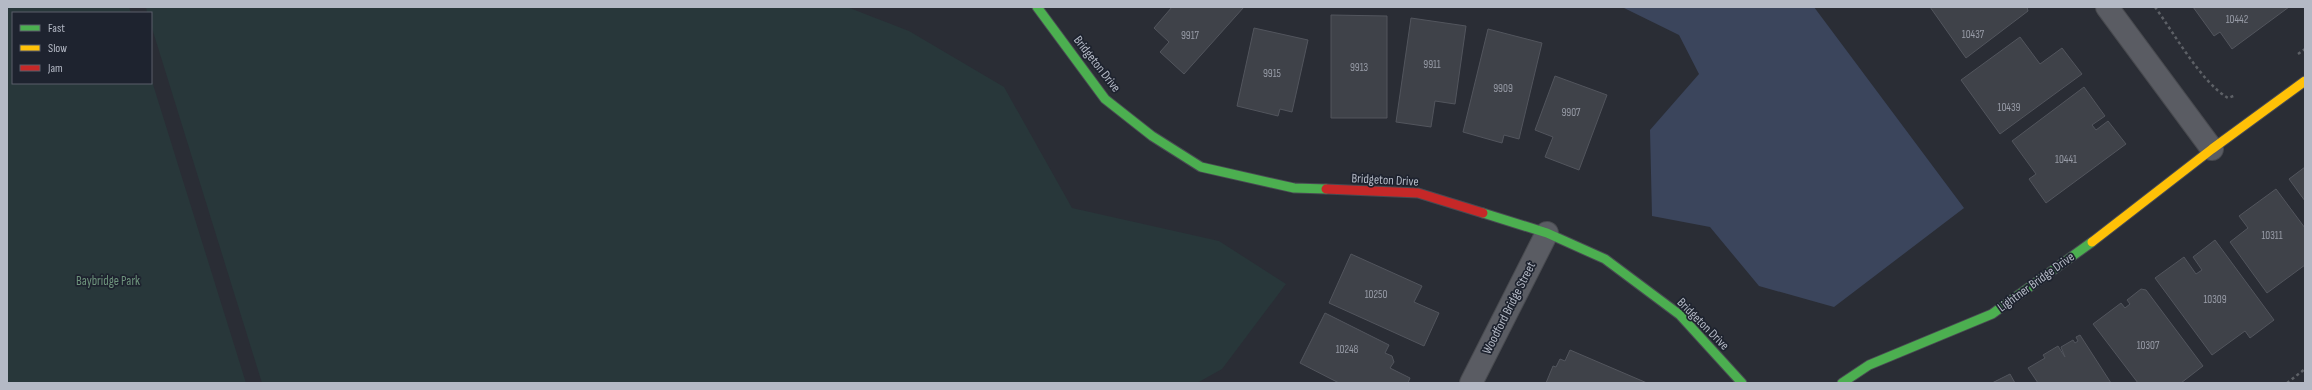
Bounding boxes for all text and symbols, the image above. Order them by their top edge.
legend [12,12,152,84]
house number: 10442 [2226,13,2249,26]
text: Fast [48,21,65,36]
house number: 10437 [1962,28,1985,41]
house number: 9917 [1181,29,1200,42]
street label: Bridgeton Drive [1070,33,1124,95]
text: Slow [48,41,67,56]
house number: 9911 [1423,58,1441,71]
text: Jam [47,61,63,76]
house number: 9913 [1350,61,1368,74]
house number: 9915 [1263,67,1281,80]
house number: 9909 [1493,82,1513,95]
house number: 10439 [1998,101,2021,114]
house number: 9907 [1561,106,1581,119]
house number: 10441 [2055,153,2077,166]
street label: Bridgeton Drive [1351,170,1419,190]
house number: 10311 [2261,229,2283,242]
street label: Lightner Bridge Drive [1994,249,2078,315]
street label: Woodford Bridge Street [1479,259,1539,357]
park label: Baybridge Park [76,273,140,289]
house number: 10250 [1365,288,1387,301]
house number: 10309 [2203,293,2227,306]
street label: Bridgeton Drive [1674,295,1732,353]
house number: 10307 [2137,339,2160,352]
house number: 10248 [1336,343,1359,356]

